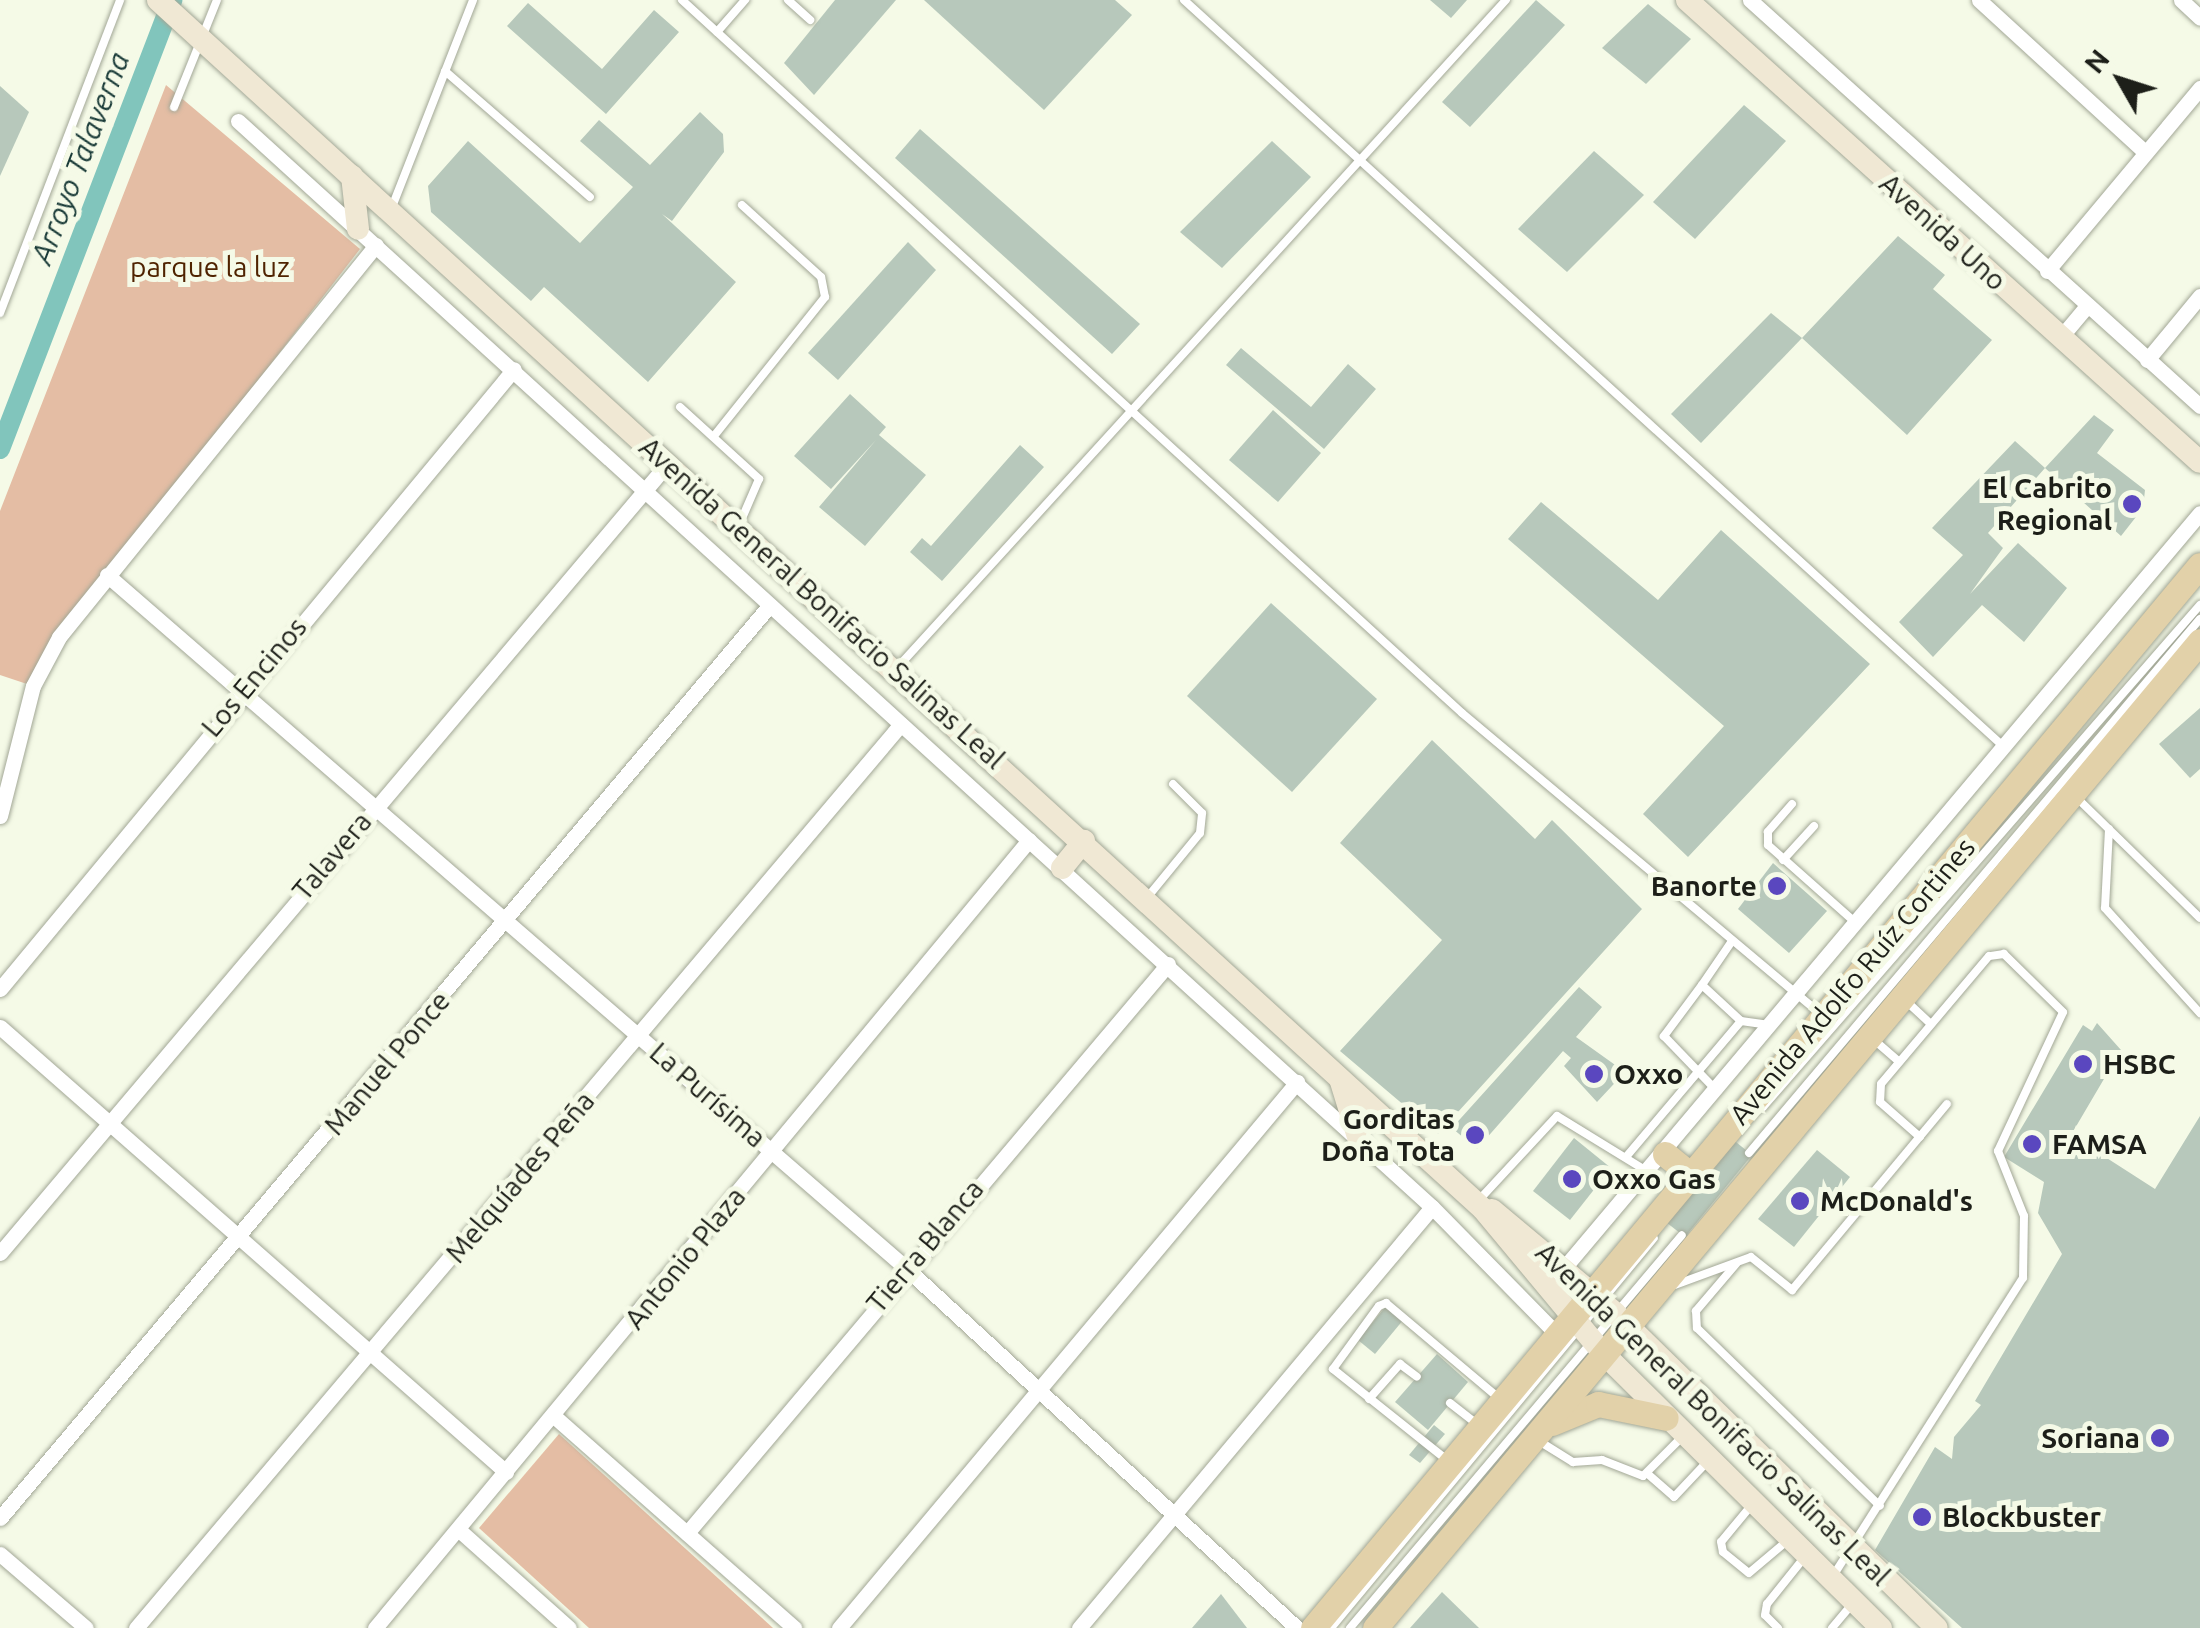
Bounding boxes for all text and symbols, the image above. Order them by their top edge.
north arrow [2070,30,2170,130]
text: N [2078,43,2115,79]
water label: Arroyo Talaverna [23,47,137,269]
street label: Avenida Uno [1873,167,2013,297]
park label: parque la luz [130,250,290,284]
street label: Avenida General Bonifacio Salinas Leal [633,430,1011,776]
place label: El Cabrito Regional [1982,471,2112,537]
marker: El Cabrito Regional [2121,493,2143,515]
street label: Los Encinos [194,611,314,743]
street label: Talavera [285,805,379,907]
street label: Avenida Adolfo Ruíz Cortines [1722,831,1982,1131]
place label: Banorte [1651,869,1757,903]
marker: Banorte [1766,875,1788,897]
street label: Manuel Ponce [317,984,457,1142]
street label: La Purísima [643,1035,773,1155]
place label: HSBC [2103,1047,2176,1081]
marker: HSBC [2072,1053,2094,1075]
place label: Oxxo [1614,1057,1683,1091]
marker: Oxxo [1583,1063,1605,1085]
street label: Melquíades Peña [439,1085,601,1269]
place label: Gorditas Doña Tota [1321,1102,1455,1168]
marker: Gorditas Doña Tota [1464,1124,1486,1146]
place label: FAMSA [2052,1127,2147,1161]
marker: FAMSA [2021,1133,2043,1155]
place label: Oxxo Gas [1592,1162,1716,1196]
marker: Oxxo Gas [1561,1168,1583,1190]
street label: Tierra Blanca [860,1173,990,1319]
street label: Antonio Plaza [618,1180,752,1336]
place label: McDonald's [1820,1184,1973,1218]
marker: McDonald's [1789,1190,1811,1212]
street label: Avenida General Bonifacio Salinas Leal [1529,1235,1897,1593]
place label: Soriana [2041,1421,2140,1455]
marker: Soriana [2149,1427,2171,1449]
place label: Blockbuster [1942,1500,2101,1534]
marker: Blockbuster [1911,1506,1933,1528]

